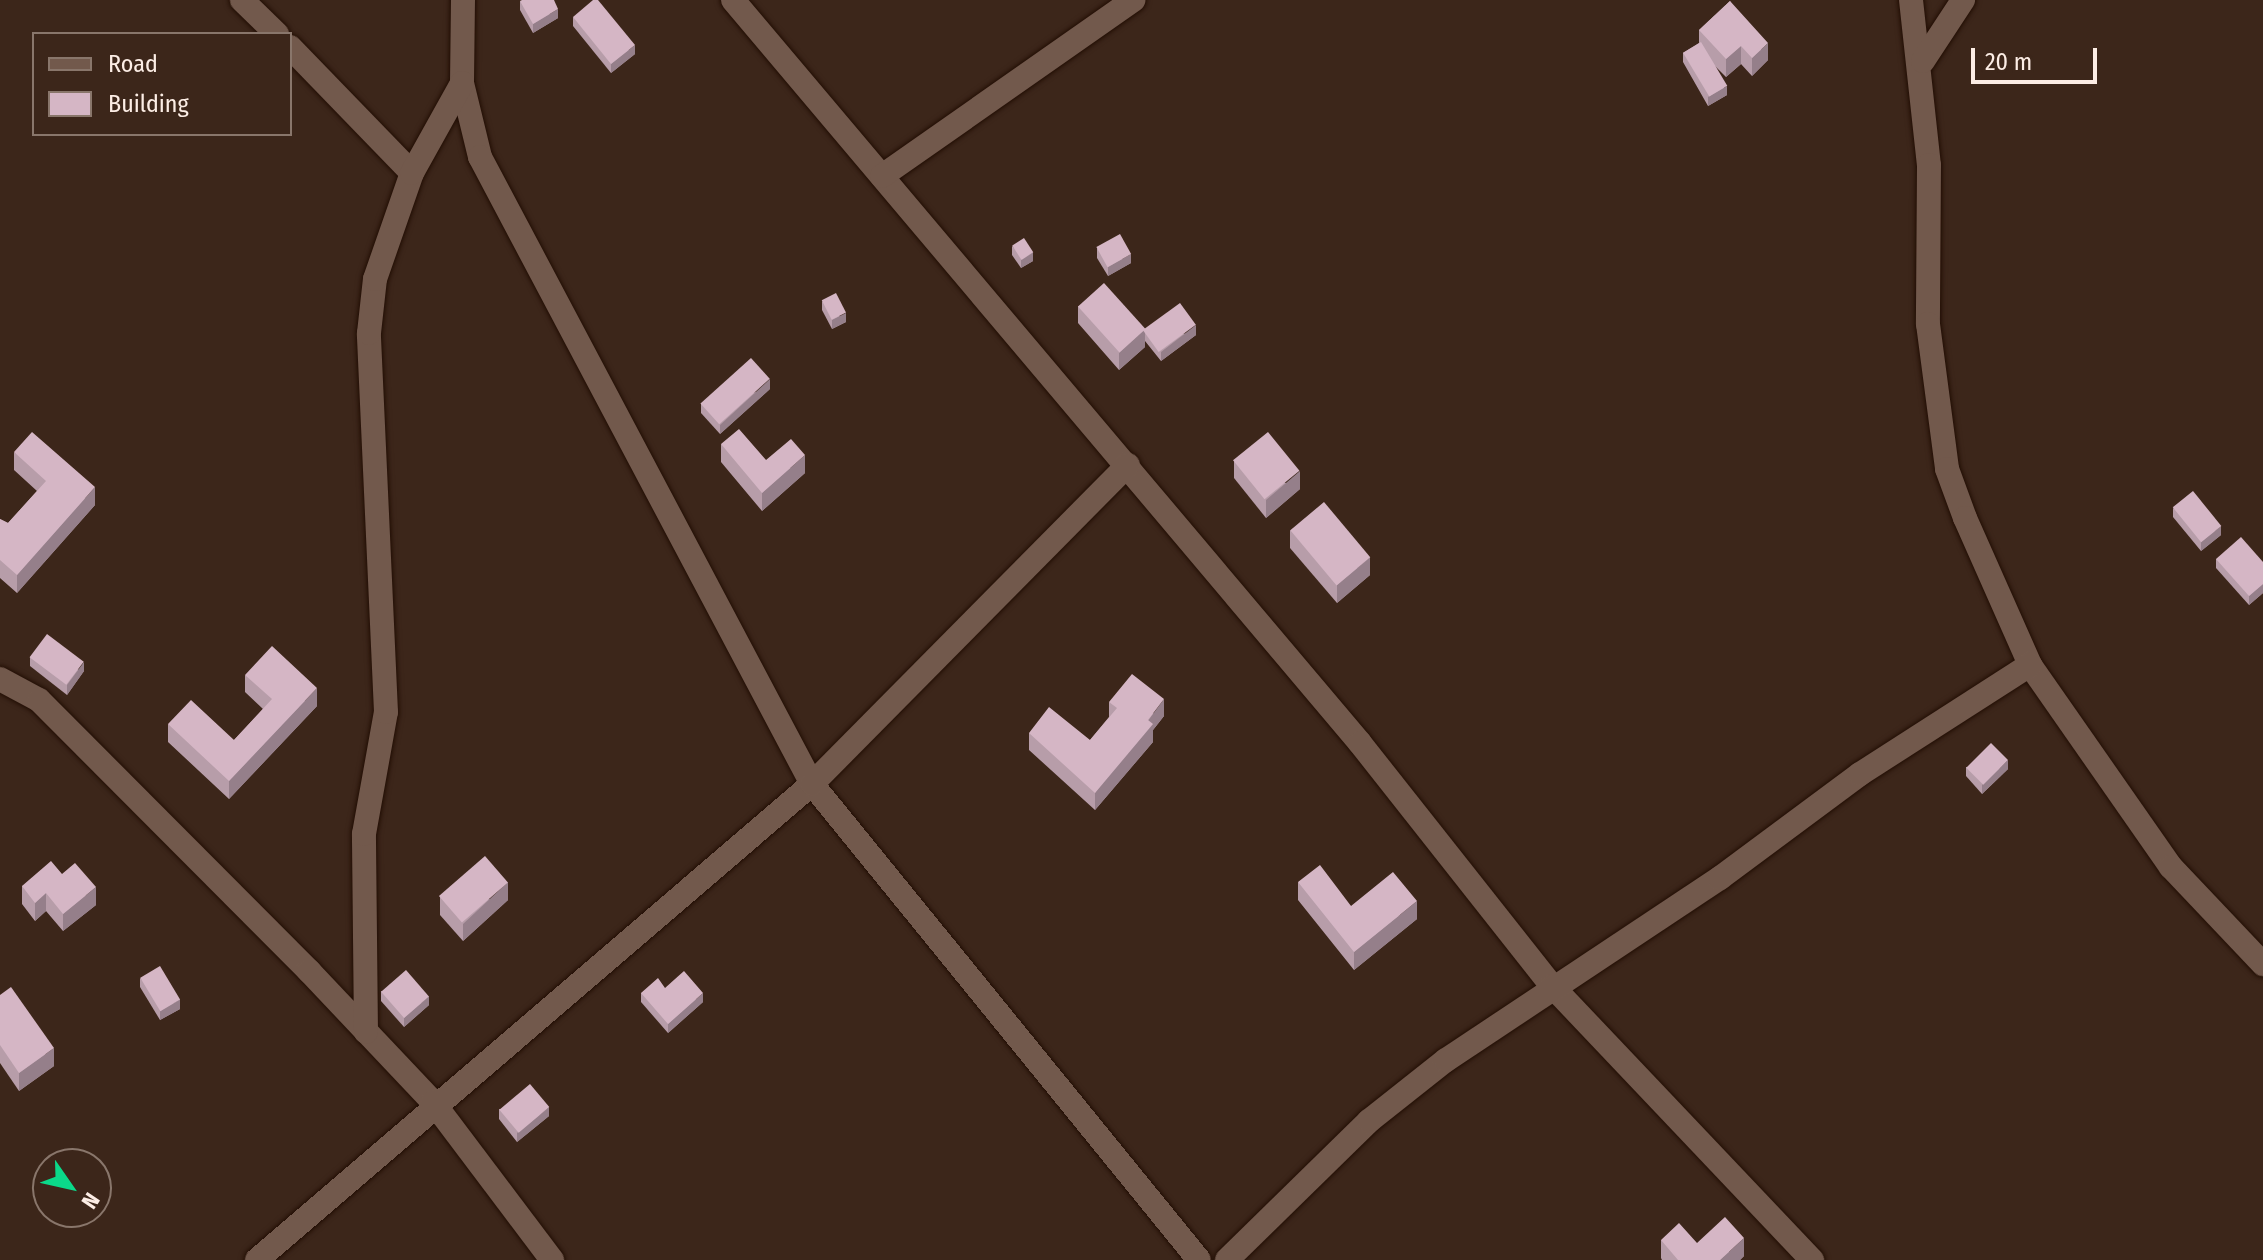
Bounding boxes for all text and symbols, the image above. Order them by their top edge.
legend [32,32,292,136]
scale bar [1975,32,2101,82]
text: 20 m [1985,48,2032,76]
text: Road [108,50,158,78]
text: Building [108,90,189,118]
north arrow [32,1148,112,1228]
text: N [76,1188,106,1214]

